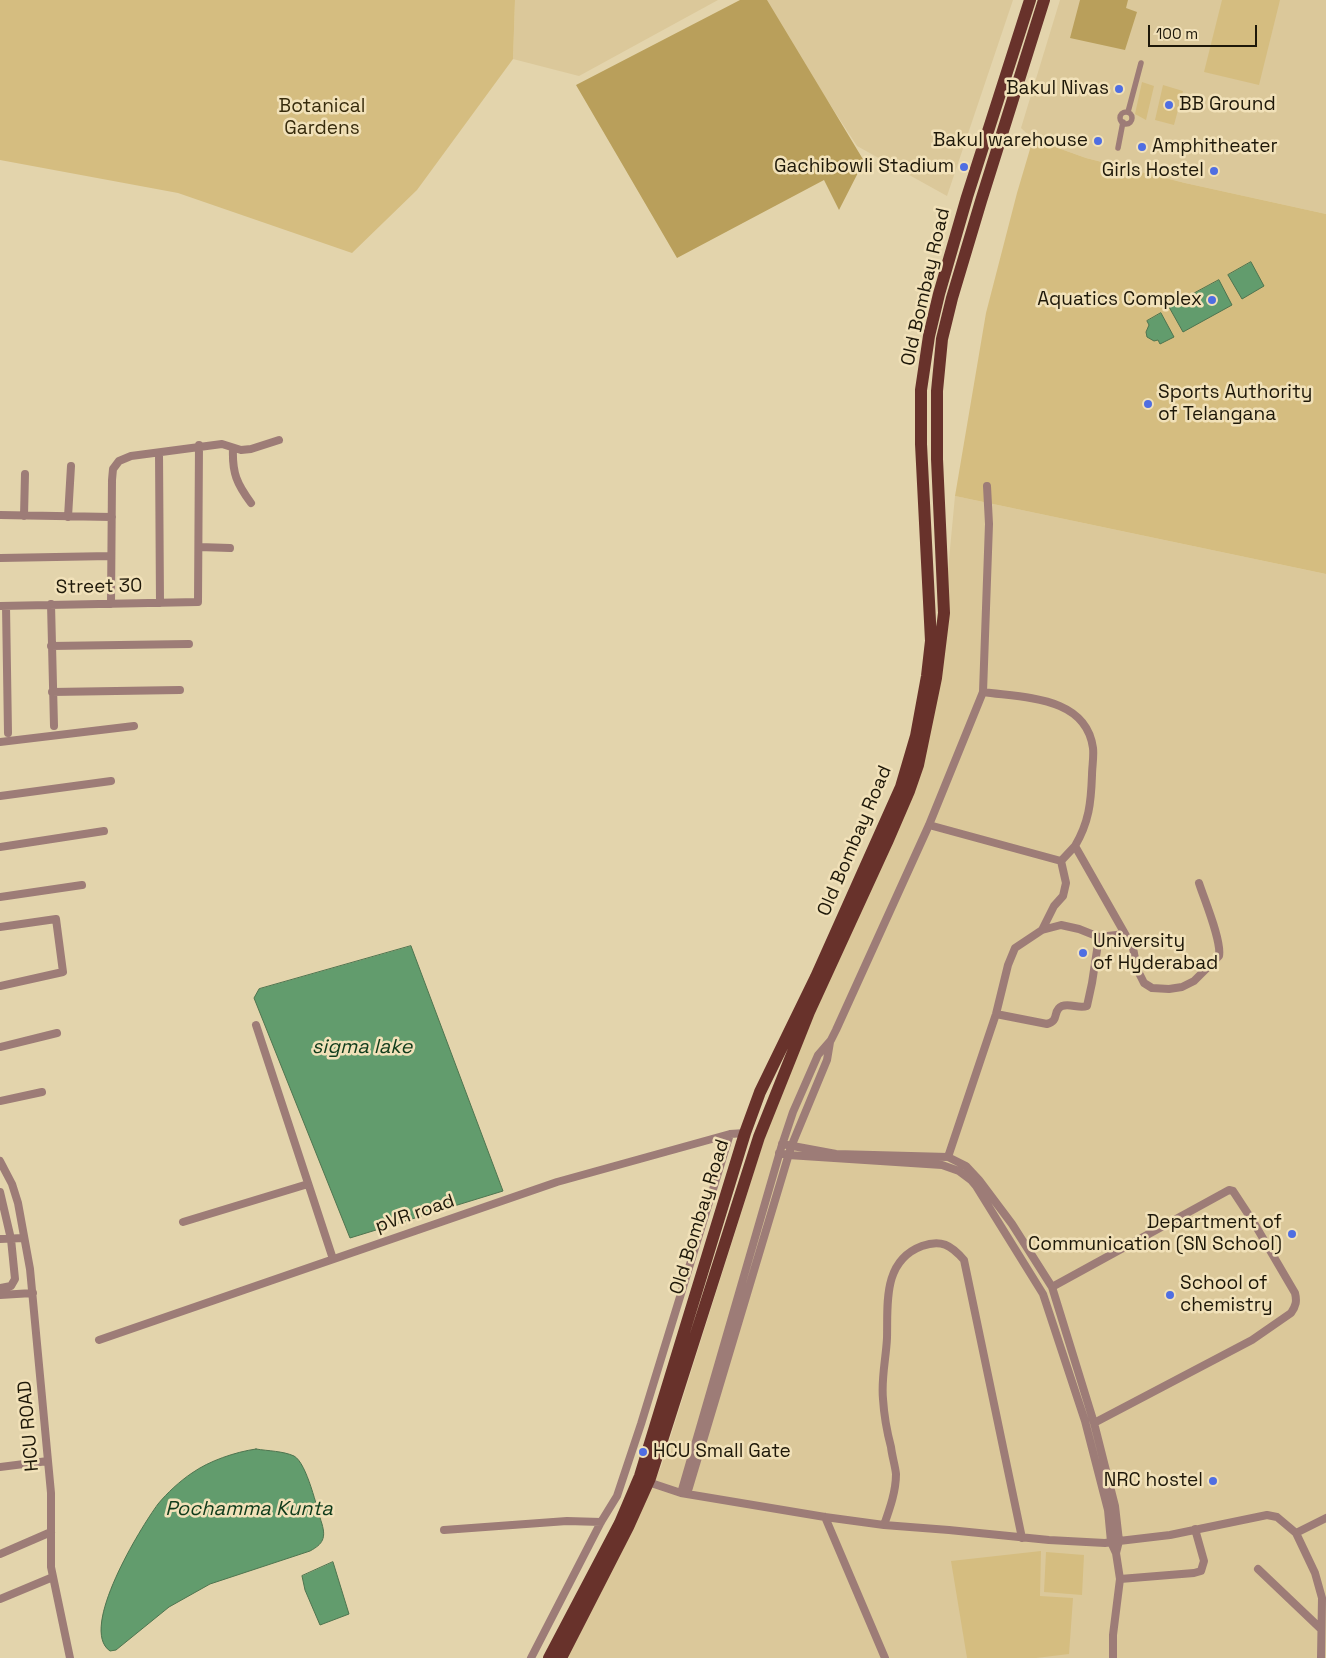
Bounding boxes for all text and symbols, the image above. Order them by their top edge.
scale bar [1151,15,1260,47]
text: 100 m [1156,24,1198,43]
place label: Bakul Nivas [1006,78,1109,100]
marker: Bakul Nivas [1113,83,1125,95]
place label: BB Ground [1179,94,1276,116]
park label: Botanical Gardens [279,96,365,140]
marker: BB Ground [1163,99,1175,111]
place label: Bakul warehouse [933,130,1088,152]
marker: Bakul warehouse [1092,135,1104,147]
place label: Amphitheater [1152,136,1278,158]
marker: Amphitheater [1136,141,1148,153]
place label: Gachibowli Stadium [774,156,954,178]
place label: Girls Hostel [1102,160,1204,182]
marker: Gachibowli Stadium [958,161,970,173]
marker: Girls Hostel [1208,165,1220,177]
street label: Old Bombay Road [897,206,955,368]
place label: Aquatics Complex [1037,289,1202,311]
marker: Aquatics Complex [1206,294,1218,306]
place label: Sports Authority of Telangana [1158,382,1312,426]
marker: Sports Authority of Telangana [1142,398,1154,410]
street label: Street 30 [56,575,142,599]
street label: Old Bombay Road [813,762,897,920]
place label: University of Hyderabad [1093,931,1218,975]
marker: University of Hyderabad [1077,947,1089,959]
water label: sigma lake [312,1036,412,1060]
street label: Old Bombay Road [666,1137,734,1297]
street label: pVR road [372,1190,458,1238]
place label: Department of Communication (SN School) [1028,1212,1282,1256]
marker: Department of Communication (SN School) [1286,1228,1298,1240]
place label: School of chemistry [1180,1273,1273,1317]
marker: School of chemistry [1164,1289,1176,1301]
street label: HCU ROAD [14,1380,44,1472]
place label: HCU Small Gate [653,1441,791,1463]
marker: HCU Small Gate [637,1446,649,1458]
place label: NRC hostel [1104,1470,1203,1492]
marker: NRC hostel [1207,1475,1219,1487]
water label: Pochamma Kunta [165,1498,333,1522]

